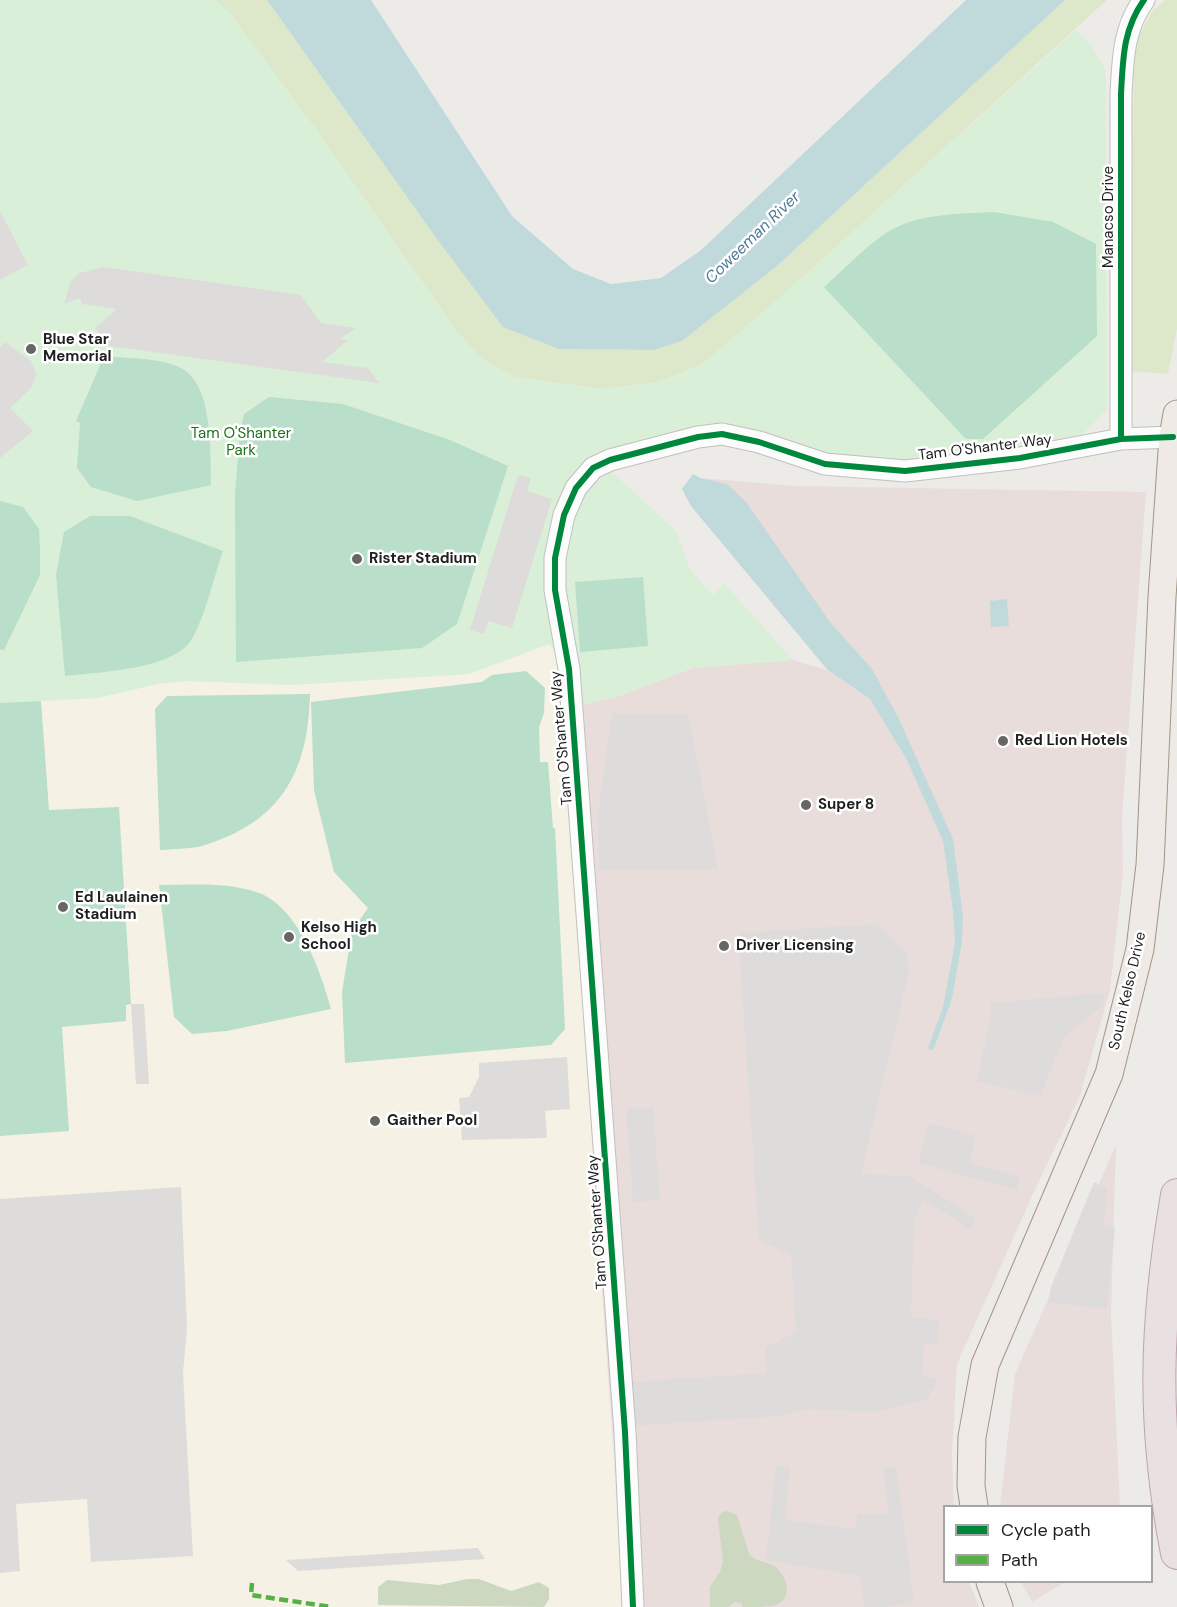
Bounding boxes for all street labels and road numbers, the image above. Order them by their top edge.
street label: Manacso Drive [1100,166,1118,268]
street label: Tam O'Shanter Way [917,431,1053,465]
street label: Tam O'Shanter Way [547,670,577,806]
street label: South Kelso Drive [1106,930,1150,1052]
street label: Tam O'Shanter Way [584,1154,612,1290]

